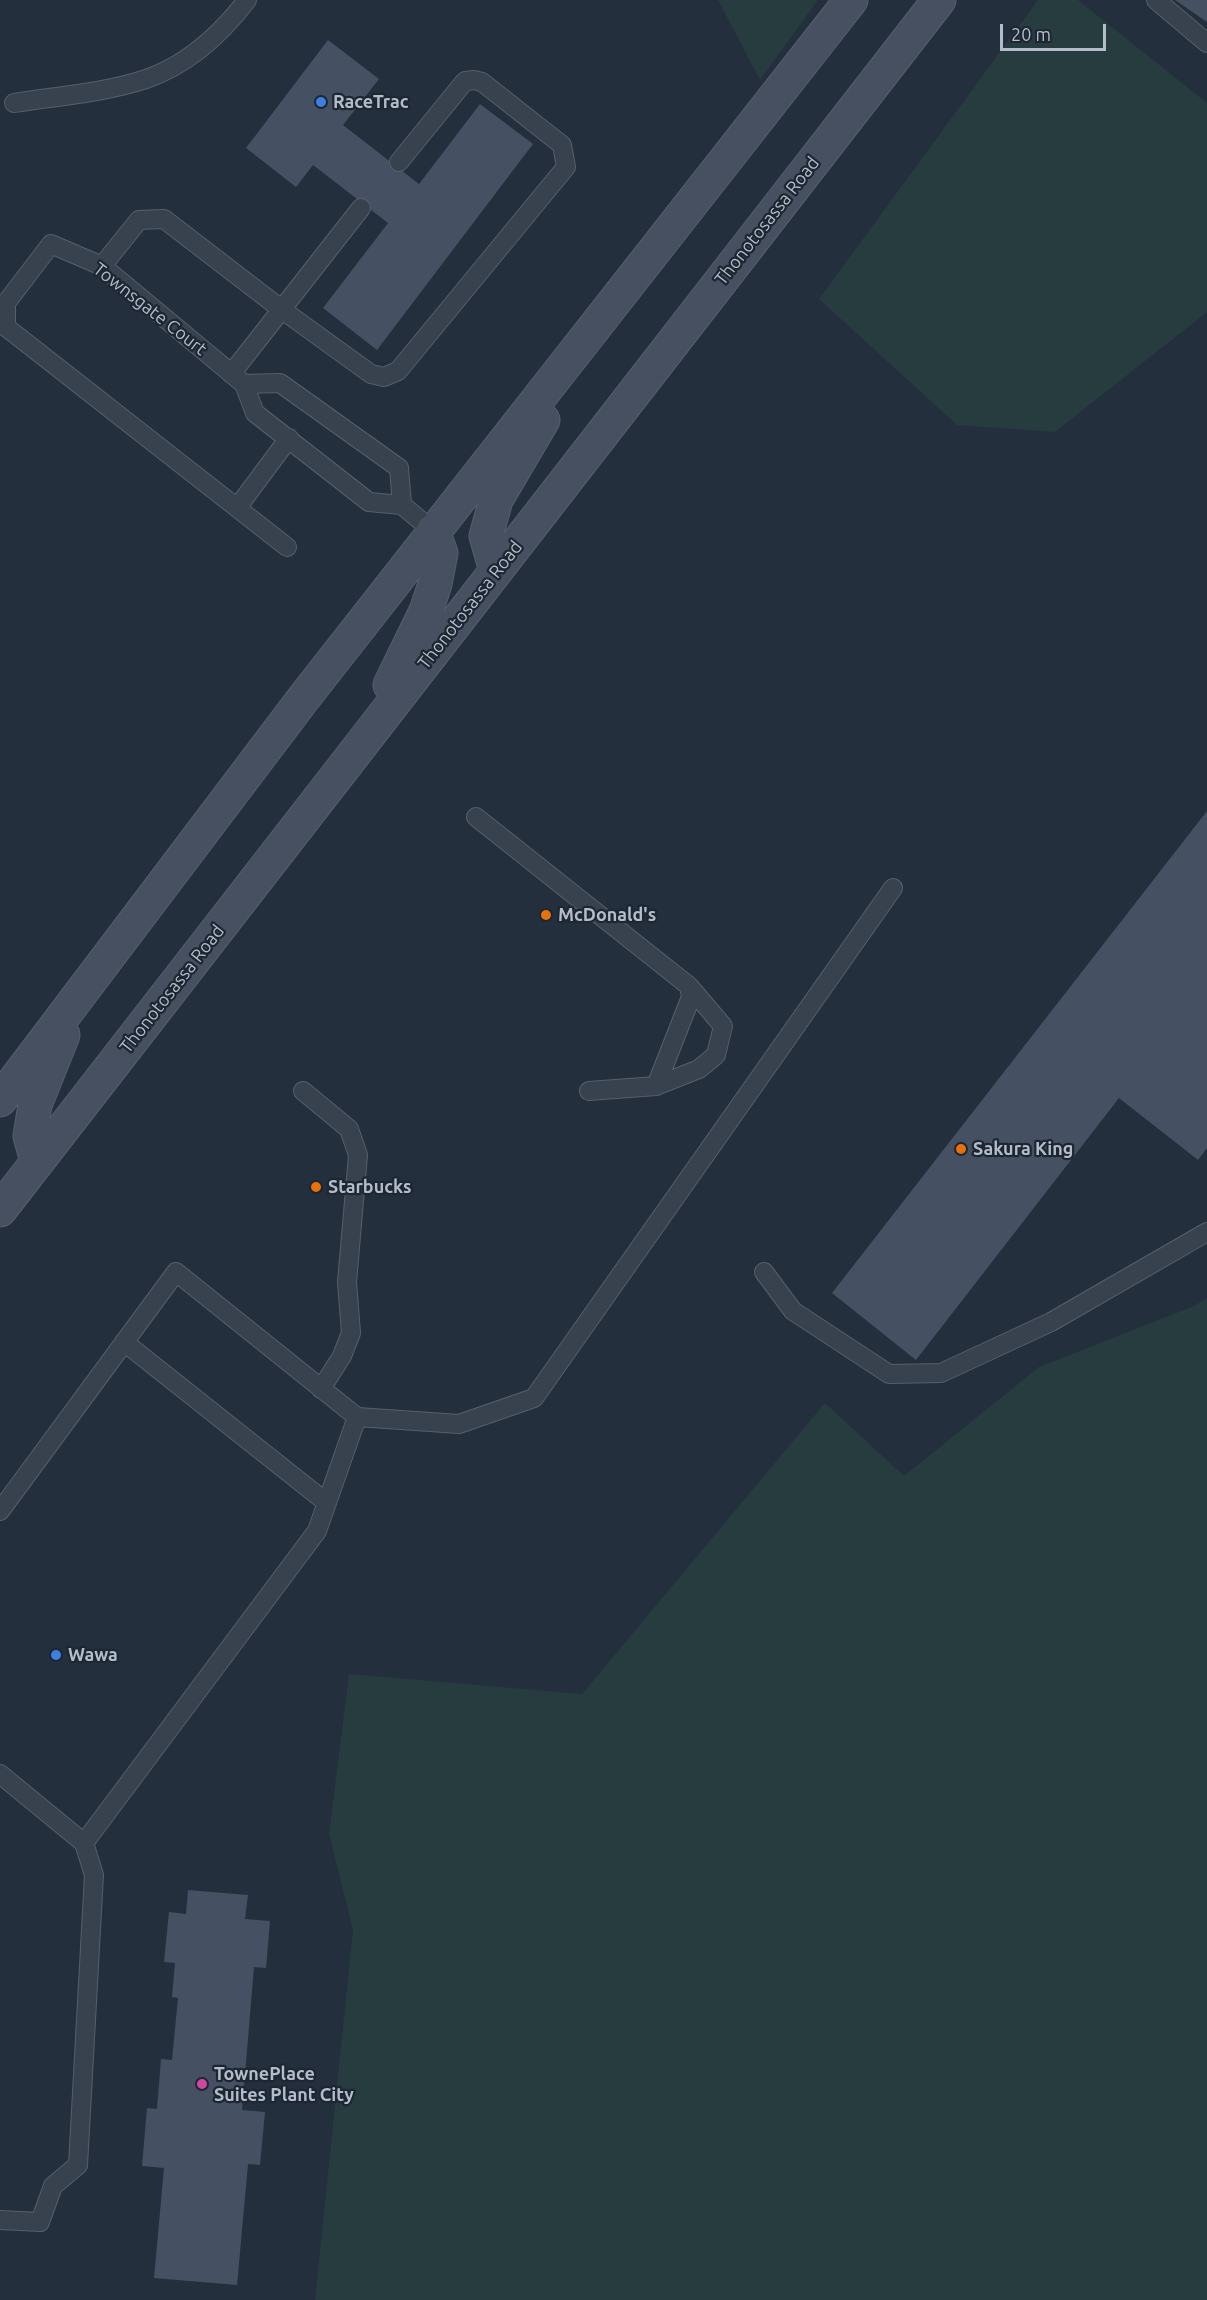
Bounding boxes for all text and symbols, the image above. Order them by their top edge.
scale bar [1003,12,1110,50]
text: 20 m [1011,24,1051,44]
place label: RaceTrac [333,91,409,113]
marker: RaceTrac [314,95,328,109]
street label: Thonotosassa Road [710,153,824,289]
street label: Townsgate Court [89,258,211,360]
street label: Thonotosassa Road [413,537,527,673]
place label: McDonald's [558,904,656,926]
marker: McDonald's [539,908,553,922]
street label: Thonotosassa Road [115,921,229,1057]
place label: Sakura King [973,1138,1073,1160]
marker: Sakura King [954,1142,968,1156]
place label: Starbucks [328,1176,412,1198]
marker: Starbucks [309,1180,323,1194]
place label: Wawa [68,1644,118,1666]
marker: Wawa [49,1648,63,1662]
place label: TownePlace Suites Plant City [214,2063,354,2106]
marker: TownePlace Suites Plant City [195,2077,209,2091]

